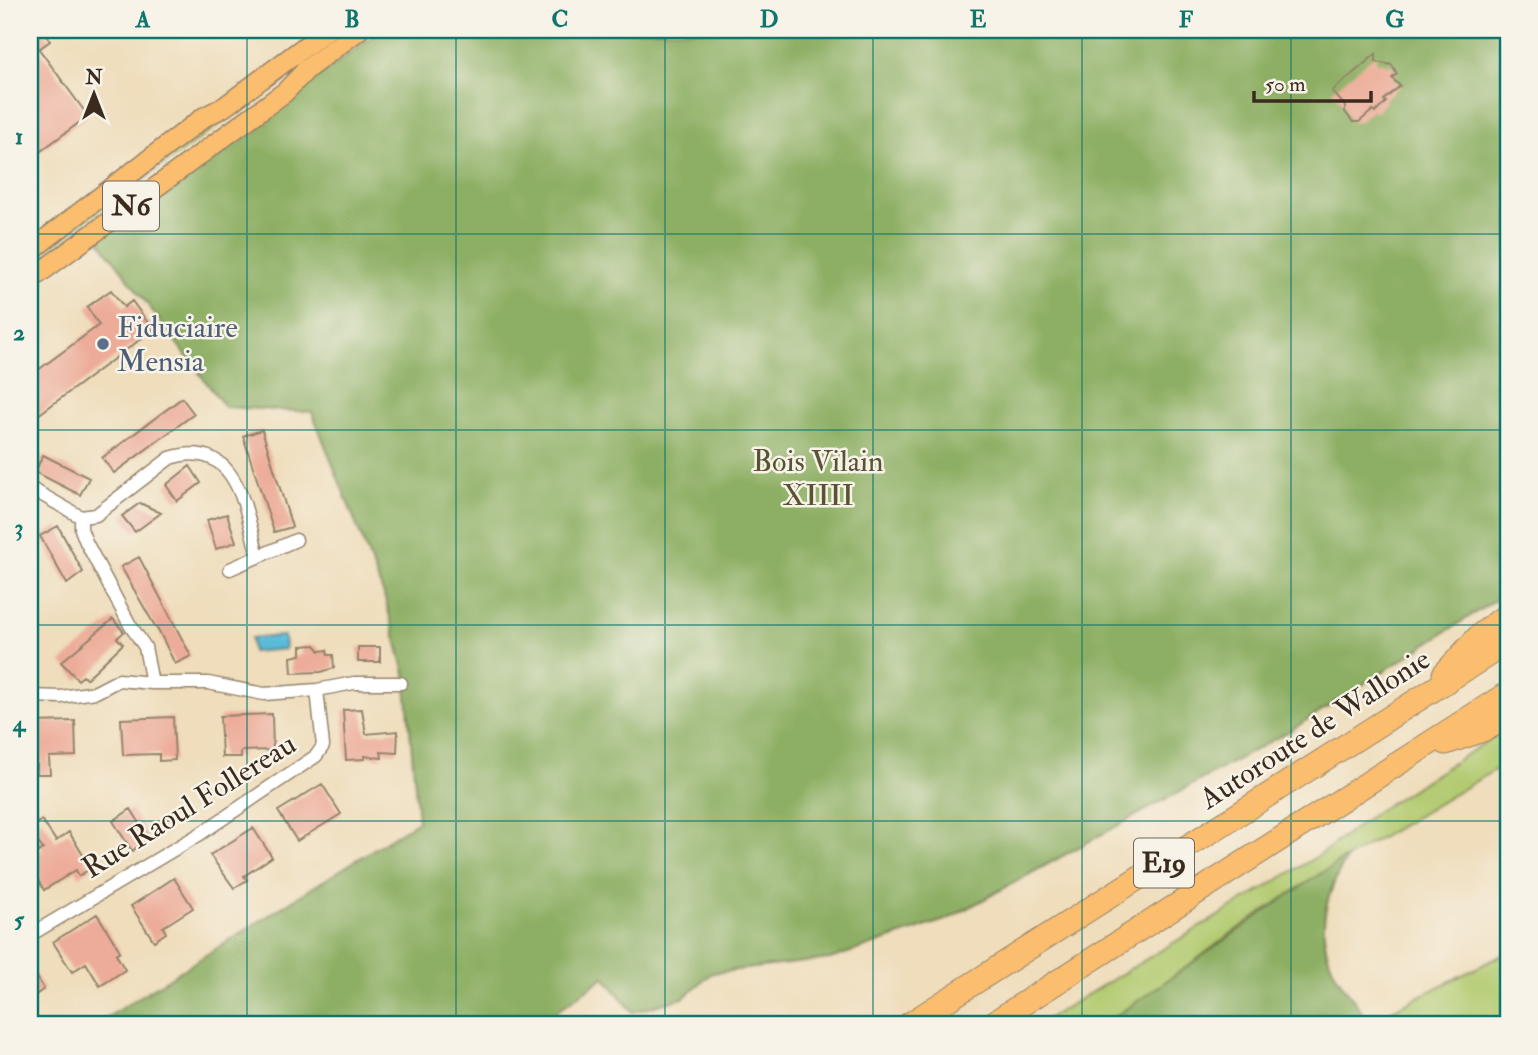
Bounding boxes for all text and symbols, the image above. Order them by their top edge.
text: A [135,5,151,34]
text: B [344,5,360,34]
text: C [552,5,568,34]
text: D [760,5,778,34]
text: E [970,5,987,34]
text: F [1179,5,1194,34]
text: G [1385,5,1405,34]
north arrow [60,60,130,130]
scale bar [1254,60,1372,104]
text: N [84,66,103,90]
text: 50 m [1265,71,1306,98]
text: 1 [15,122,23,151]
road number: N6 [103,182,159,230]
place label: Fiduciaire Mensia [117,309,238,380]
text: 2 [13,318,25,347]
marker: Fiduciaire Mensia [95,336,111,352]
park label: Bois Vilain XIIII [752,443,884,514]
text: 3 [15,513,23,542]
street label: Autoroute de Wallonie [1192,641,1437,818]
text: 4 [12,709,27,738]
street label: Rue Raoul Follereau [75,725,303,887]
road number: E19 [1134,838,1194,888]
text: 5 [14,905,25,934]

